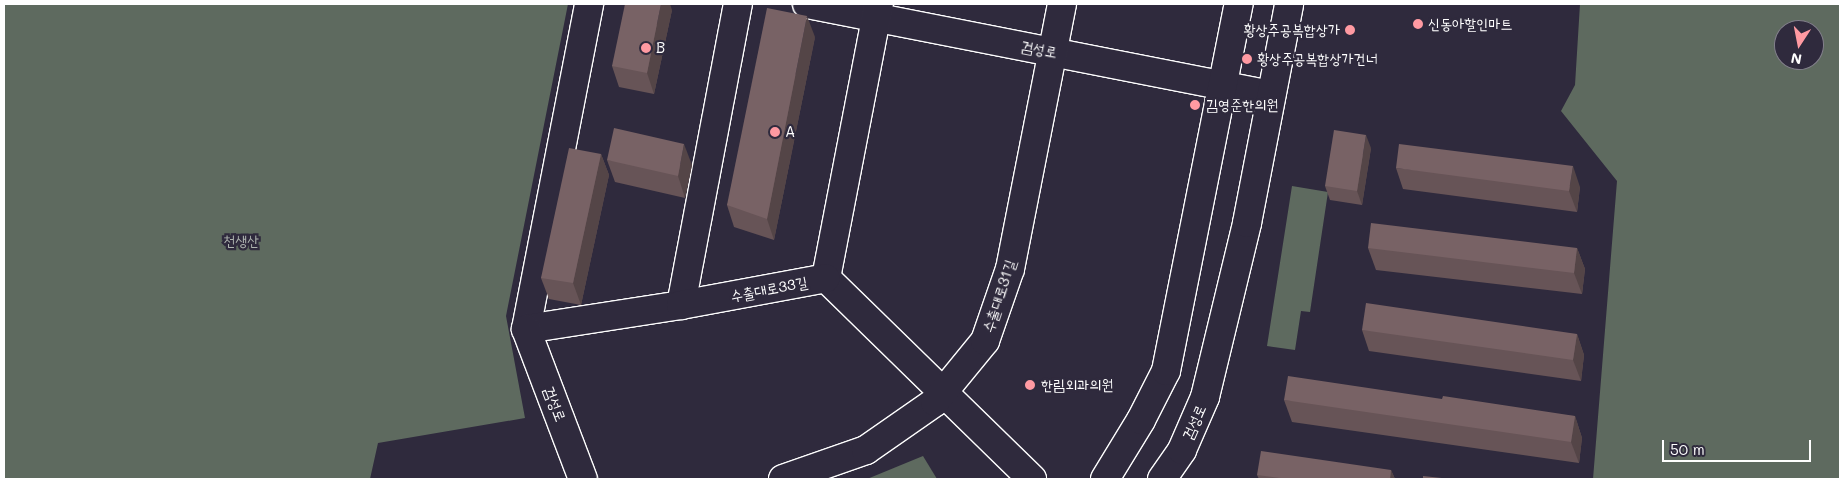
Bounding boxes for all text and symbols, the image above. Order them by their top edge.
place label: 신동아할인마트 [1428,15,1512,33]
marker: 신동아할인마트 [1412,18,1424,30]
north arrow [1774,20,1824,70]
place label: 황상주공복합상가 [1243,21,1340,39]
marker: 황상주공복합상가 [1344,24,1356,36]
street label: 검성로 [1020,37,1058,61]
place label: B [656,39,665,57]
marker: B [640,42,652,54]
text: N [1789,49,1803,70]
place label: 황상주공복합상가건너 [1257,50,1378,68]
marker: 황상주공복합상가건너 [1241,53,1253,65]
place label: 김영준한의원 [1206,96,1278,114]
marker: 김영준한의원 [1188,98,1202,112]
place label: A [785,123,795,141]
marker: A [769,126,781,138]
park label: 천생산 [223,232,259,250]
street label: 수출대로31길 [979,257,1019,335]
street label: 수출대로33길 [729,273,809,305]
place label: 한림외과의원 [1041,376,1113,394]
marker: 한림외과의원 [1023,378,1037,392]
street label: 검성로 [540,384,570,424]
street label: 검성로 [1178,402,1210,442]
scale bar [1664,430,1813,462]
text: 50 m [1670,439,1705,459]

